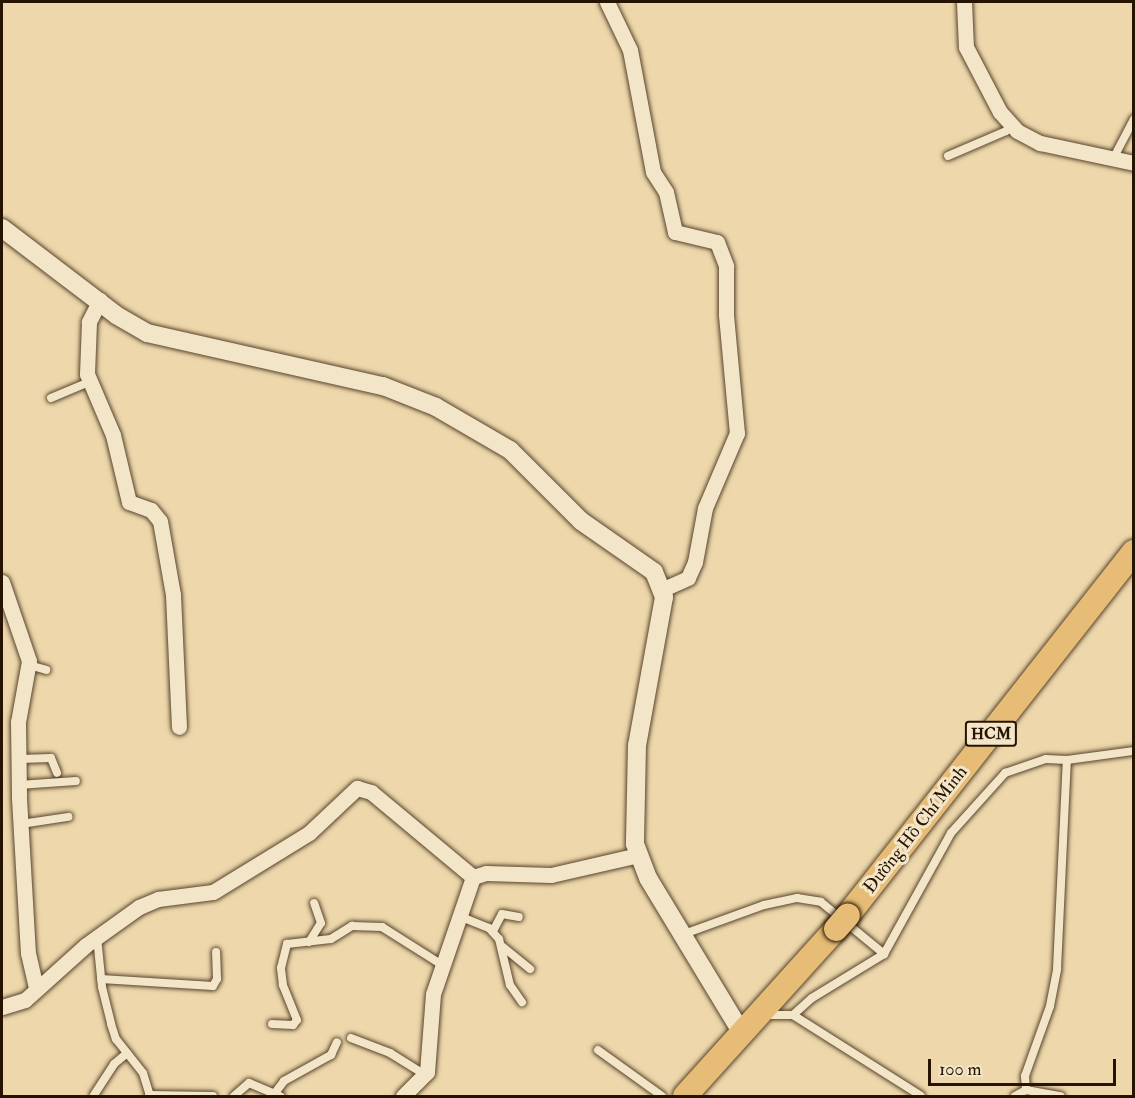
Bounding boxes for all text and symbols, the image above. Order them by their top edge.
road number: HCM [964,721,1018,747]
street label: Đường Hồ Chí Minh [860,762,972,898]
scale bar [931,1047,1118,1085]
text: 100 m [939,1058,982,1081]

